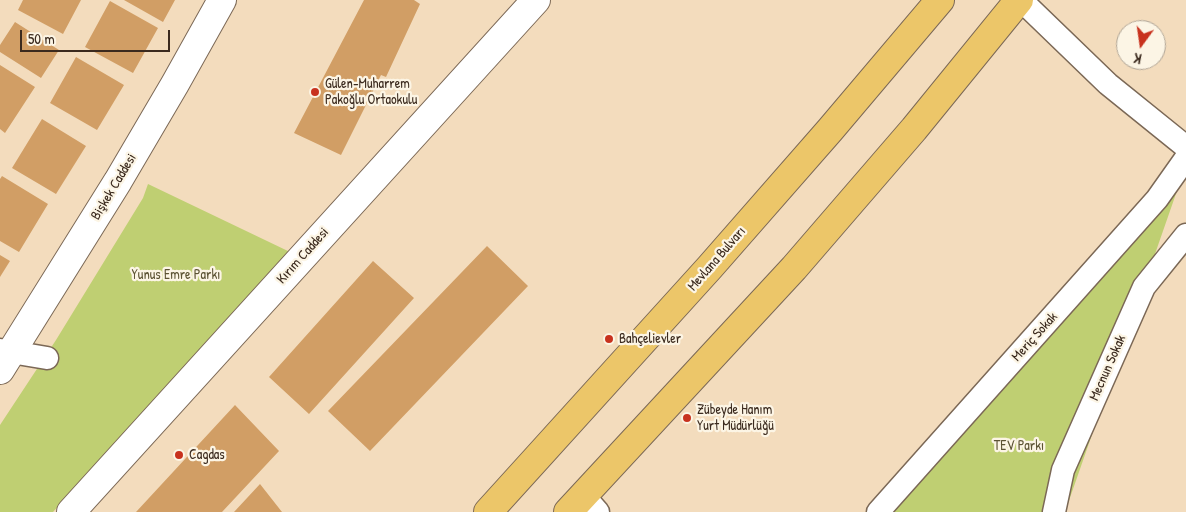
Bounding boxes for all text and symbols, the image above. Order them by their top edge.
scale bar [22,20,172,52]
north arrow [1116,20,1166,70]
text: 50 m [28,28,55,49]
text: K [1132,49,1143,69]
place label: Gülen-Muharrem Pakoğlu Ortaokulu [325,76,417,108]
marker: Gülen-Muharrem Pakoğlu Ortaokulu [309,86,321,98]
street label: Bişkek Caddesi [88,151,140,223]
street label: Mevlana Bulvarı [684,223,750,295]
street label: Kırım Caddesi [273,224,333,288]
park label: Yunus Emre Parkı [132,267,220,283]
street label: Meriç Sokak [1009,309,1061,365]
place label: Bahçelievler [619,331,681,347]
marker: Bahçelievler [603,333,615,345]
street label: Mecnun Sokak [1086,333,1130,403]
place label: Zübeyde Hanım Yurt Müdürlüğü [697,402,774,434]
marker: Zübeyde Hanım Yurt Müdürlüğü [681,412,693,424]
park label: TEV Parkı [994,438,1044,454]
place label: Cagdas [189,447,225,463]
marker: Cagdas [173,449,185,461]

